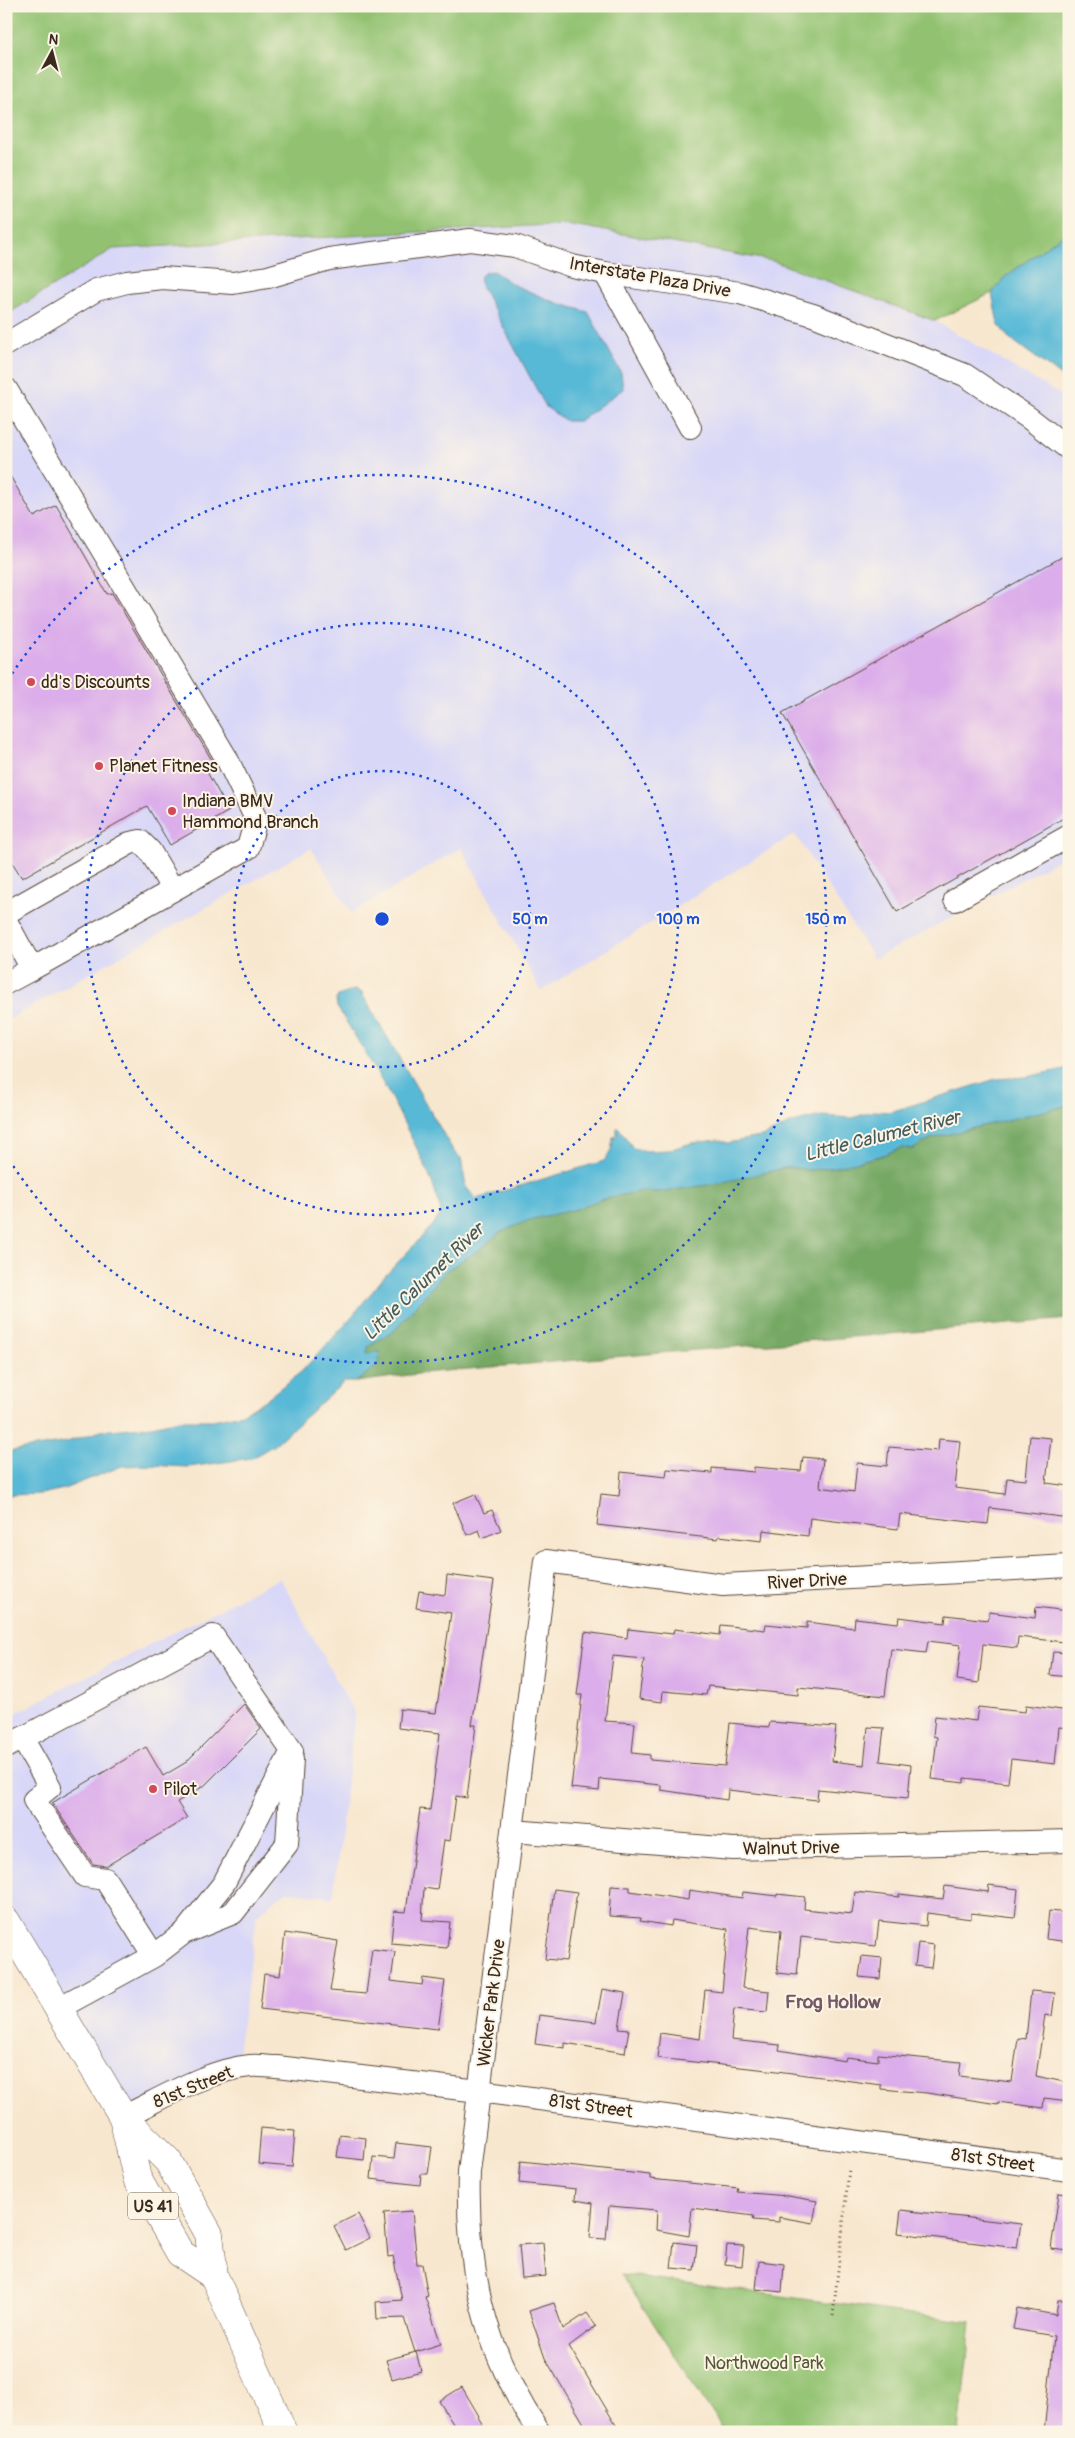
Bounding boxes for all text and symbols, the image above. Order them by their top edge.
north arrow [28,28,78,78]
text: N [48,31,59,49]
street label: Interstate Plaza Drive [567,252,733,303]
place label: dd's Discounts [41,671,150,694]
marker: dd's Discounts [25,676,37,688]
place label: Planet Fitness [109,755,218,778]
marker: Planet Fitness [93,760,105,772]
place label: Indiana BMV Hammond Branch [182,790,318,834]
marker: Indiana BMV Hammond Branch [166,805,178,817]
centre of rings [373,910,391,928]
text: 50 m [513,910,547,929]
text: 100 m [657,910,699,929]
text: 150 m [806,910,846,929]
water label: Little Calumet River [802,1105,965,1167]
water label: Little Calumet River [358,1216,491,1346]
street label: River Drive [767,1568,848,1595]
place label: Pilot [163,1778,198,1801]
marker: Pilot [147,1783,159,1795]
street label: Walnut Drive [742,1836,840,1861]
street label: Wicker Park Drive [472,1938,511,2068]
district label: Frog Hollow [785,1990,881,2014]
street label: 81st Street [150,2061,237,2114]
street label: 81st Street [548,2089,635,2124]
street label: 81st Street [950,2143,1037,2178]
road number: US 41 [128,2192,178,2220]
park label: Northwood Park [704,2352,824,2375]

